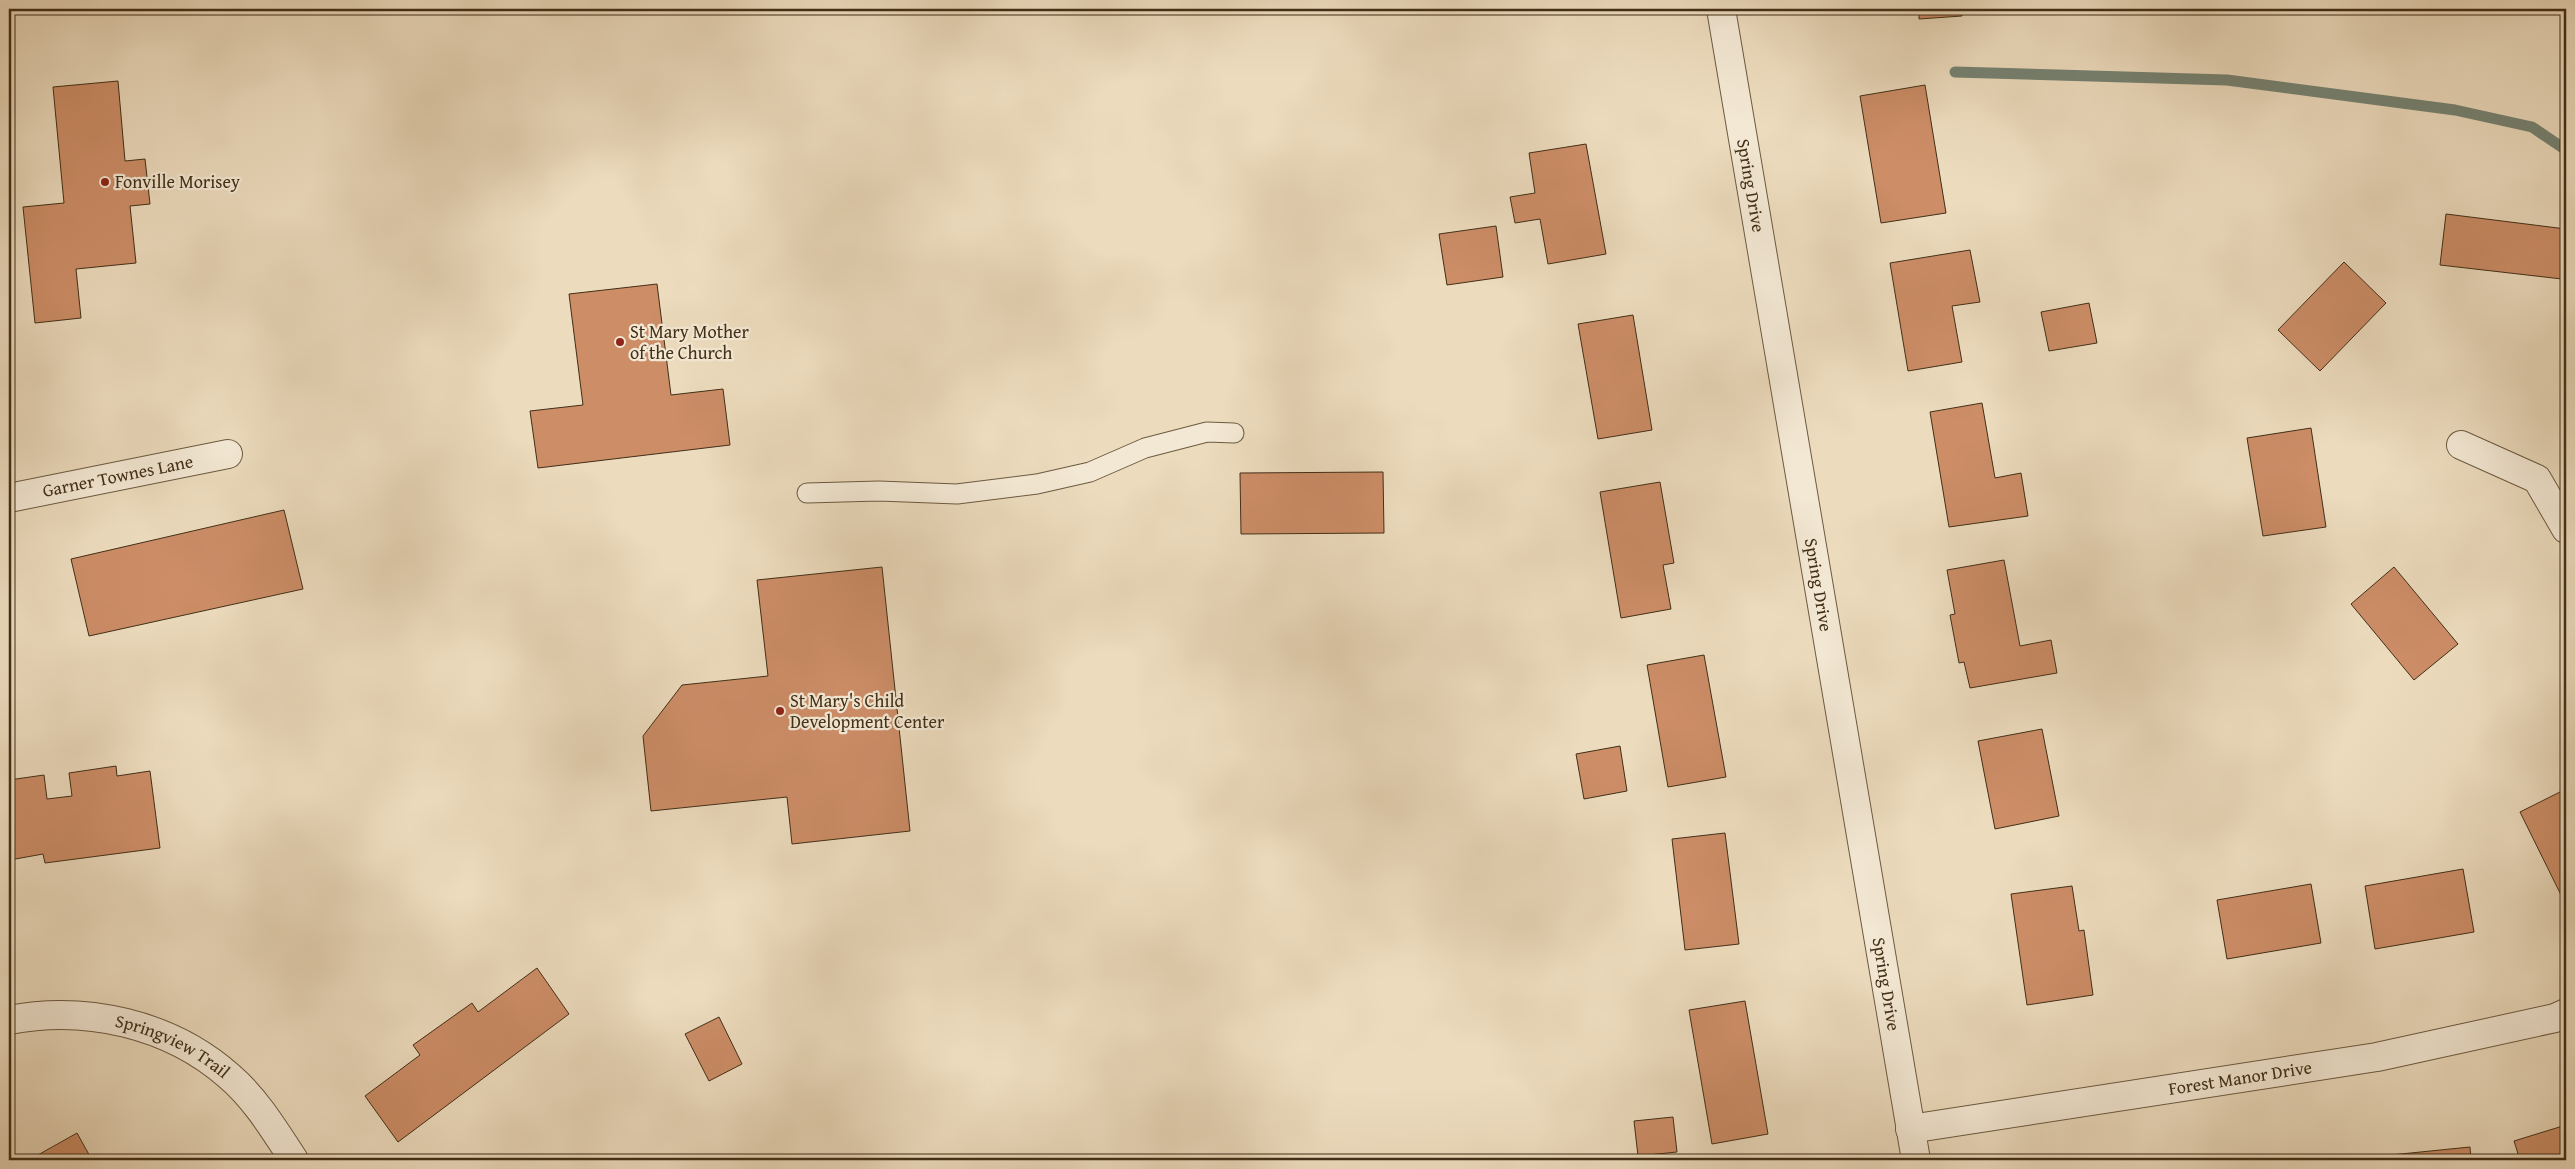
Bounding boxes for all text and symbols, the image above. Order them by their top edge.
street label: Spring Drive [1730,137,1773,234]
place label: Fonville Morisey [115,168,240,195]
marker: Fonville Morisey [99,176,111,188]
place label: St Mary Mother of the Church [630,318,750,366]
marker: St Mary Mother of the Church [614,336,626,348]
street label: Garner Townes Lane [40,447,195,504]
street label: Spring Drive [1798,536,1840,634]
place label: St Mary's Child Development Center [790,687,945,735]
marker: St Mary's Child Development Center [774,705,786,717]
street label: Spring Drive [1865,935,1908,1033]
street label: Springview Trail [113,1007,236,1084]
street label: Forest Manor Drive [2166,1053,2314,1102]

